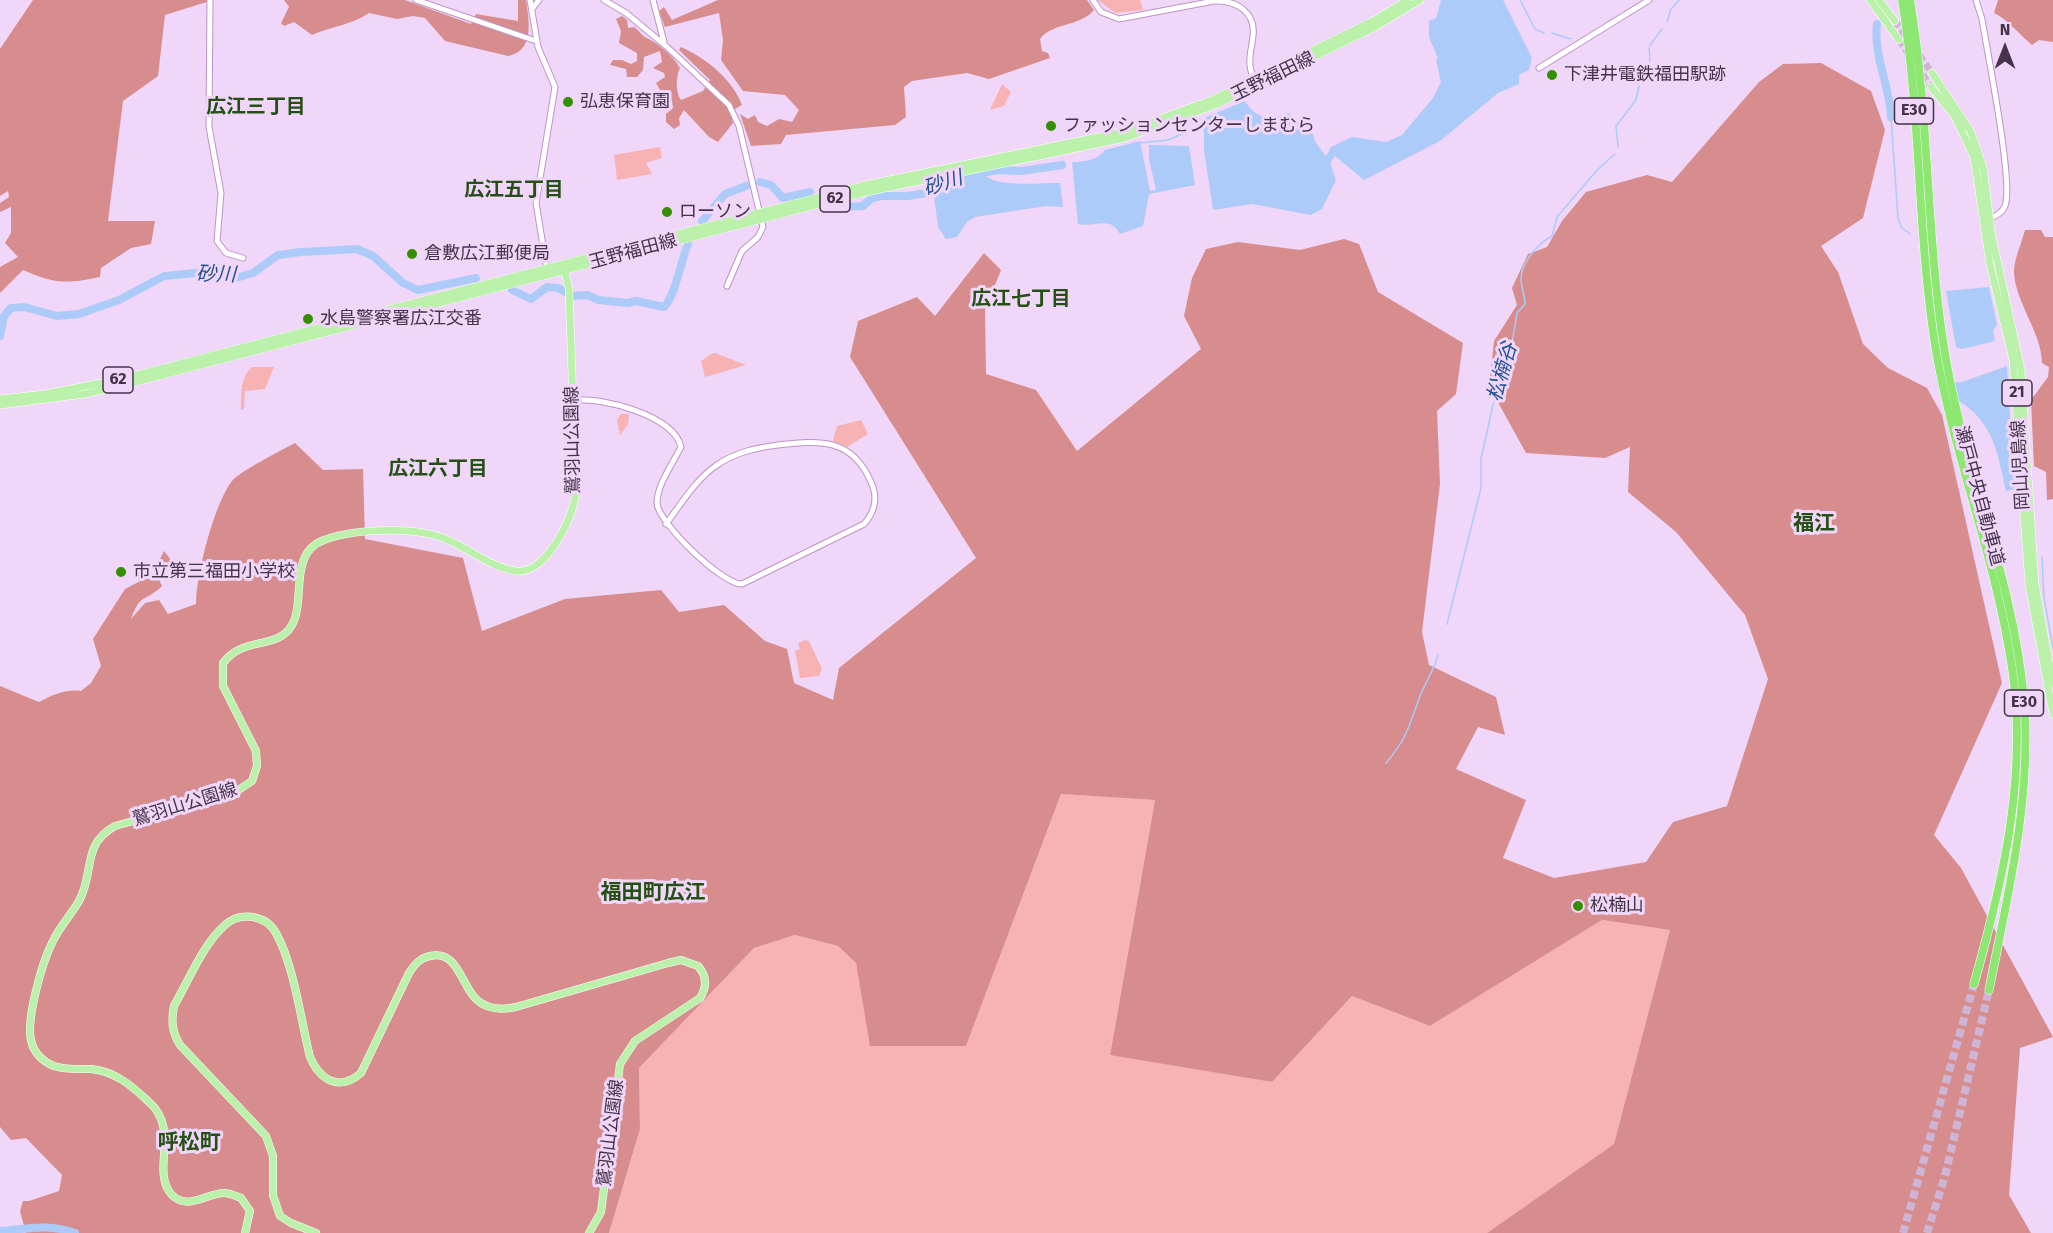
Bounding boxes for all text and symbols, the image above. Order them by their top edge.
north arrow [1975,18,2035,78]
text: N [2000,20,2010,39]
street label: 玉野福田線 [1228,48,1318,106]
place label: 下津井電鉄福田駅跡 [1564,64,1726,86]
marker: 下津井電鉄福田駅跡 [1545,68,1559,82]
place label: 弘恵保育園 [580,91,670,113]
district label: 広江三丁目 [206,95,306,119]
marker: 弘恵保育園 [561,95,575,109]
road number: E30 [1894,98,1934,124]
place label: ファッションセンターしまむら [1063,115,1315,137]
marker: ファッションセンターしまむら [1044,119,1058,133]
water label: 砂川 [920,166,966,202]
district label: 広江五丁目 [464,178,564,202]
road number: 62 [820,186,850,212]
place label: ローソン [679,201,751,223]
marker: ローソン [660,205,674,219]
street label: 玉野福田線 [587,230,679,274]
place label: 倉敷広江郵便局 [424,243,550,265]
marker: 倉敷広江郵便局 [405,247,419,261]
water label: 砂川 [196,262,236,288]
district label: 広江七丁目 [971,287,1071,311]
place label: 水島警察署広江交番 [320,308,482,330]
marker: 水島警察署広江交番 [301,312,315,326]
water label: 松楠谷 [1483,340,1523,404]
road number: 62 [103,367,133,393]
road number: 21 [2002,380,2032,406]
street label: 鷲羽山公園線 [561,386,585,494]
street label: 岡山児島線 [2008,419,2034,511]
street label: 瀬戸中央自動車道 [1950,424,2008,568]
district label: 広江六丁目 [388,457,488,481]
district label: 福江 [1793,511,1835,537]
place label: 市立第三福田小学校 [133,561,295,583]
marker: 市立第三福田小学校 [114,565,128,579]
road number: E30 [2004,690,2044,716]
street label: 鷲羽山公園線 [130,779,240,831]
district label: 福田町広江 [601,880,705,906]
place label: 松楠山 [1590,895,1644,917]
marker: 松楠山 [1571,899,1585,913]
street label: 鷲羽山公園線 [594,1078,628,1188]
district label: 呼松町 [158,1130,220,1156]

